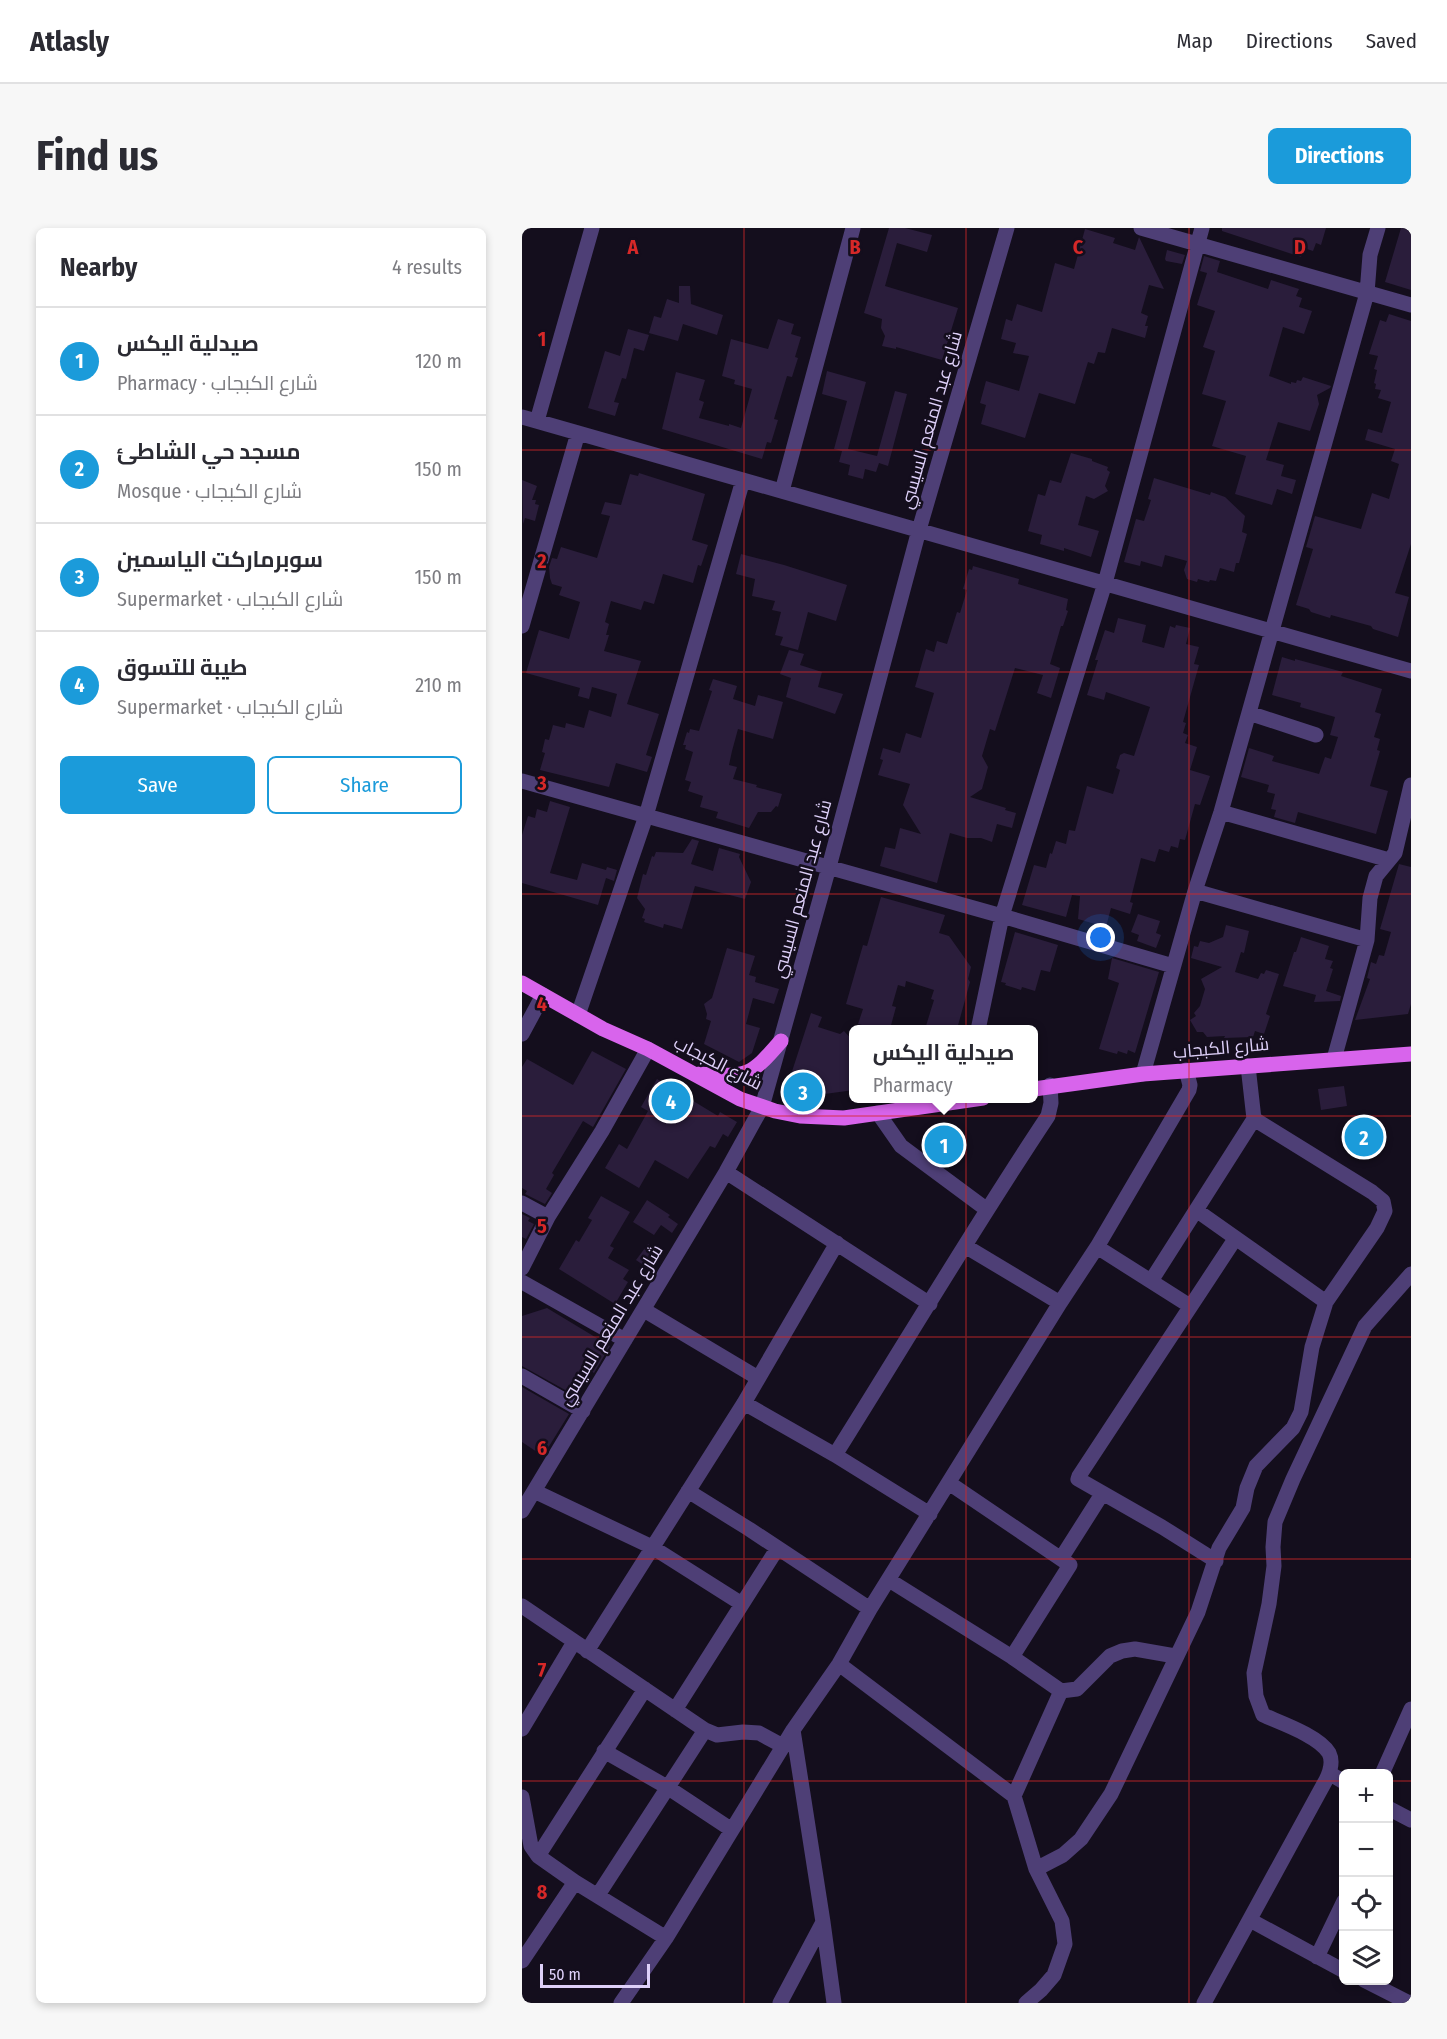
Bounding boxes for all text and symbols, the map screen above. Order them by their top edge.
text: Atlasly [30,25,109,58]
text: Map [1176,28,1213,54]
text: Directions [1246,28,1333,54]
text: Saved [1366,28,1417,54]
button: Directions [1268,128,1411,184]
text: Find us [36,131,158,181]
text: A [627,235,640,259]
text: B [849,235,861,259]
text: C [1073,235,1084,259]
text: D [1294,235,1306,259]
text: Nearby [60,252,137,283]
text: 4 results [392,255,462,279]
text: 1 [538,327,546,351]
street label: شارع عبد المنعم السيسي [895,329,969,512]
text: صيدلية اليكس [117,330,259,357]
text: 1 [75,349,84,373]
text: 120 m [415,349,462,373]
text: Pharmacy · شارع الكبجاب [117,371,318,395]
text: مسجد حي الشاطئ [117,438,301,465]
text: 2 [75,457,84,481]
text: 150 m [415,457,462,481]
text: Mosque · شارع الكبجاب [117,479,302,503]
text: سوبرماركت الياسمين [117,546,323,573]
text: 2 [536,549,547,573]
text: 3 [75,565,84,589]
text: 150 m [415,565,462,589]
text: Supermarket · شارع الكبجاب [117,587,343,611]
text: طيبة للتسوق [117,654,248,681]
text: 4 [74,673,85,697]
text: 210 m [415,673,462,697]
text: Supermarket · شارع الكبجاب [117,695,343,719]
button: Save [60,756,255,814]
button: Share [267,756,462,814]
text: 3 [536,771,547,795]
street label: شارع عبد المنعم السيسي [768,797,838,981]
your location [1086,923,1115,952]
text: 4 [537,992,547,1016]
popup [849,1025,1038,1103]
street label: شارع الكبجاب [670,1031,766,1096]
street label: شارع الكبجاب [1172,1033,1270,1064]
text: صيدلية اليكس [873,1039,1014,1066]
pin: 3 [784,1070,822,1114]
text: Pharmacy [873,1073,953,1097]
pin: 4 [652,1078,690,1124]
pin: 2 [1344,1114,1384,1160]
pin: 1 [924,1122,964,1168]
text: 5 [537,1214,547,1238]
street label: شارع عبد المنعم السيسي [554,1241,669,1411]
text: 6 [537,1436,547,1460]
text: 7 [538,1658,547,1682]
map controls [1339,1769,1393,1985]
button: + [1339,1769,1393,1823]
button: − [1339,1823,1393,1877]
button: locate [1339,1877,1393,1931]
text: 8 [537,1880,548,1904]
button: layers [1339,1931,1393,1985]
scale bar [540,1961,650,1988]
text: 50 m [549,1965,581,1984]

